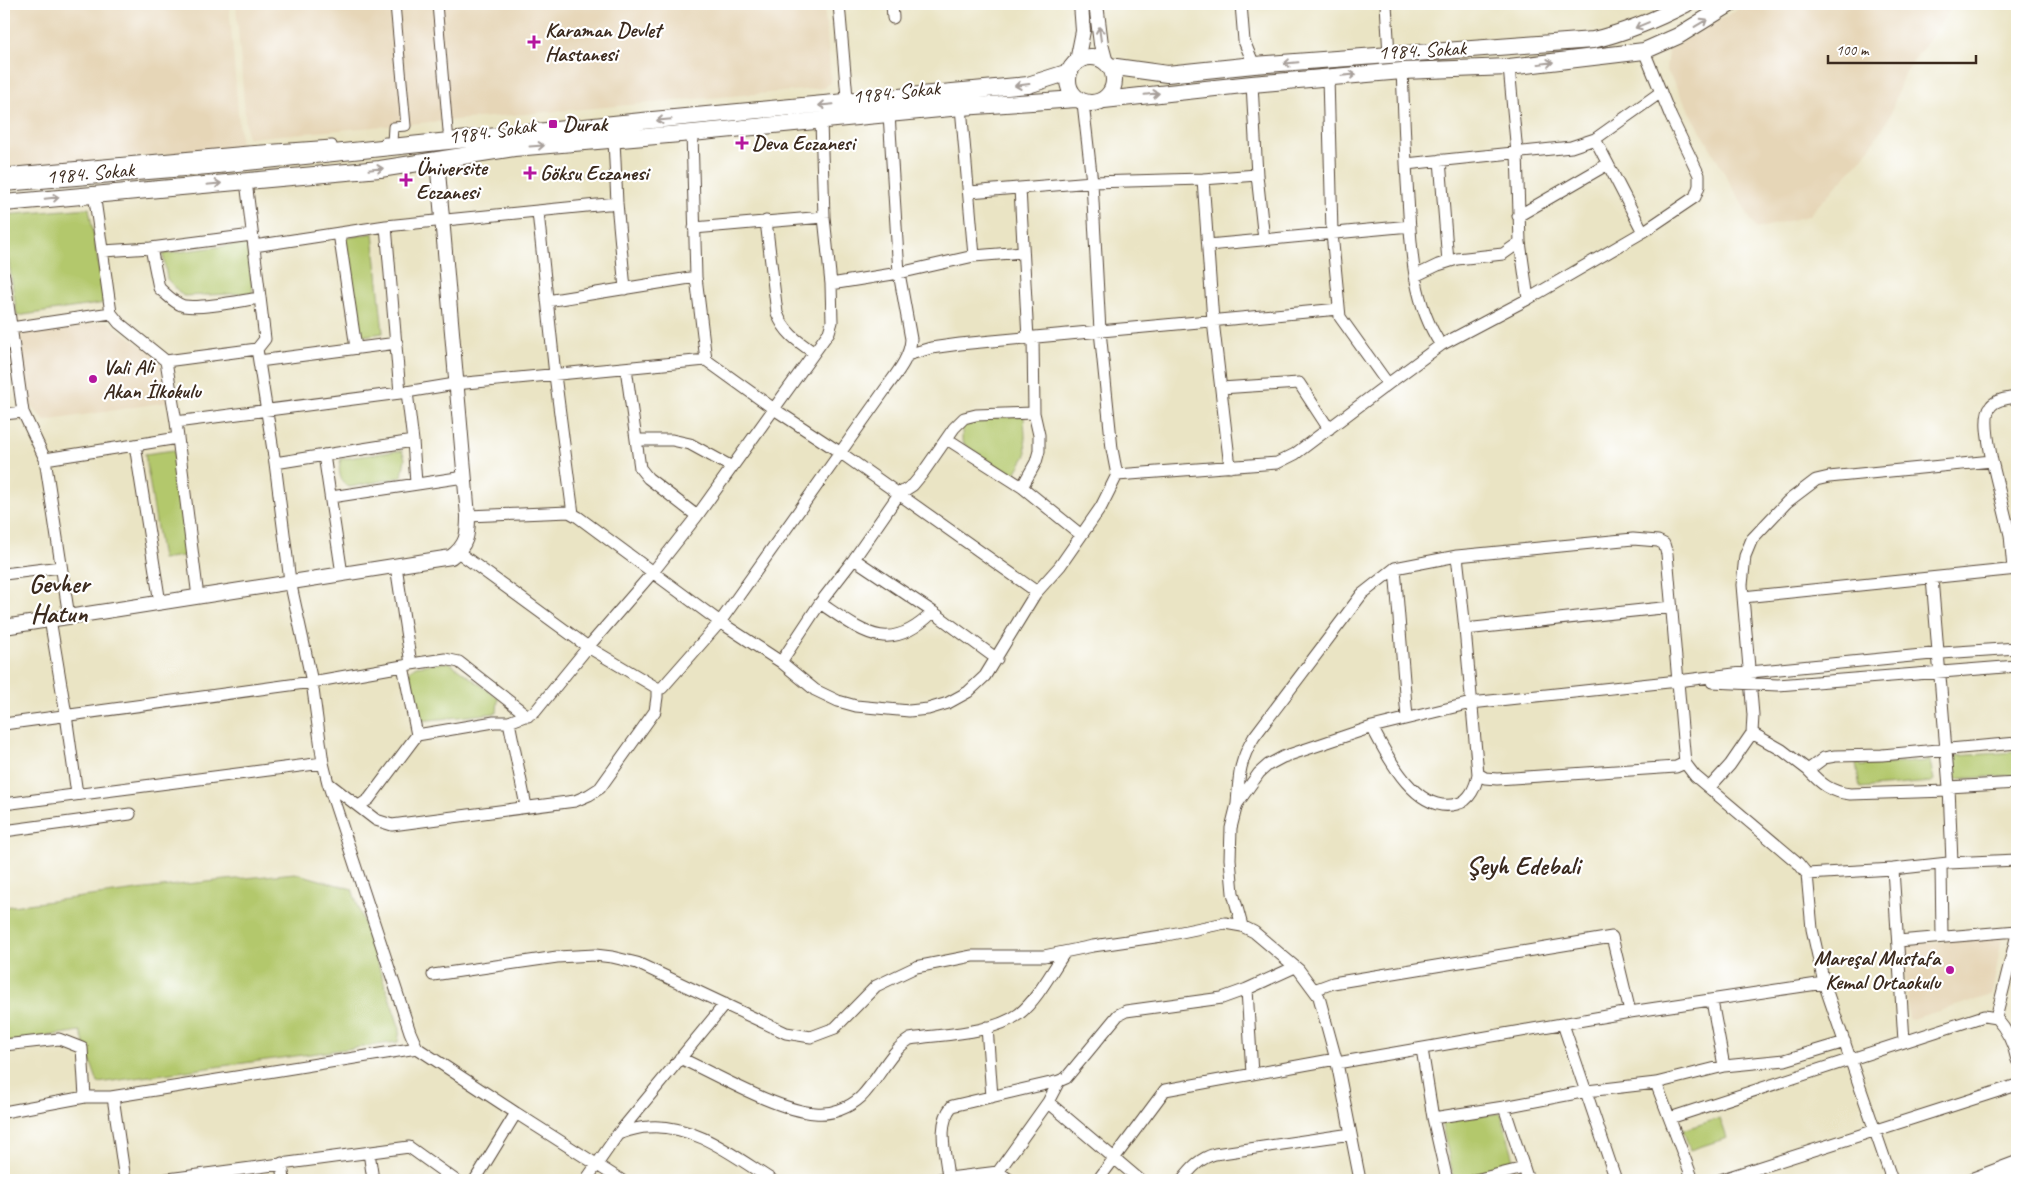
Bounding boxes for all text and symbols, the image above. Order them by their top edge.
place label: Karaman Devlet Hastanesi [545,17,664,67]
one-way arrow [1693,17,1707,27]
one-way arrow [1635,21,1650,30]
one-way arrow [1094,26,1104,42]
scale bar [1828,32,1976,64]
marker: Karaman Devlet Hastanesi [527,35,541,49]
street label: 1984. Sokak [1377,35,1468,65]
text: 100 m [1836,41,1870,60]
one-way arrow [1283,58,1299,67]
one-way arrow [1538,58,1554,68]
one-way arrow [1341,71,1357,80]
street label: 1984. Sokak [851,74,943,110]
one-way arrow [1015,80,1031,90]
one-way arrow [1144,89,1160,99]
one-way arrow [818,100,834,110]
place label: Durak [563,111,609,137]
street label: 1984. Sokak [447,112,539,150]
one-way arrow [656,115,672,124]
marker: Durak [547,118,559,130]
place label: Deva Eczanesi [752,130,857,156]
marker: Deva Eczanesi [736,137,748,149]
one-way arrow [528,141,544,151]
place label: Üniversite Eczanesi [416,155,489,205]
street label: 1984. Sokak [45,156,136,190]
place label: Göksu Eczanesi [540,160,651,186]
one-way arrow [368,164,384,174]
marker: Göksu Eczanesi [524,167,536,179]
marker: Üniversite Eczanesi [400,174,412,186]
one-way arrow [206,179,222,188]
one-way arrow [44,193,60,203]
place label: Vali Ali Akan İlkokulu [103,354,203,404]
marker: Vali Ali Akan İlkokulu [87,373,99,385]
district label: Gevher Hatun [29,567,92,630]
district label: Şeyh Edebali [1466,849,1584,882]
place label: Mareşal Mustafa Kemal Ortaokulu [1814,945,1942,995]
marker: Mareşal Mustafa Kemal Ortaokulu [1944,964,1956,976]

